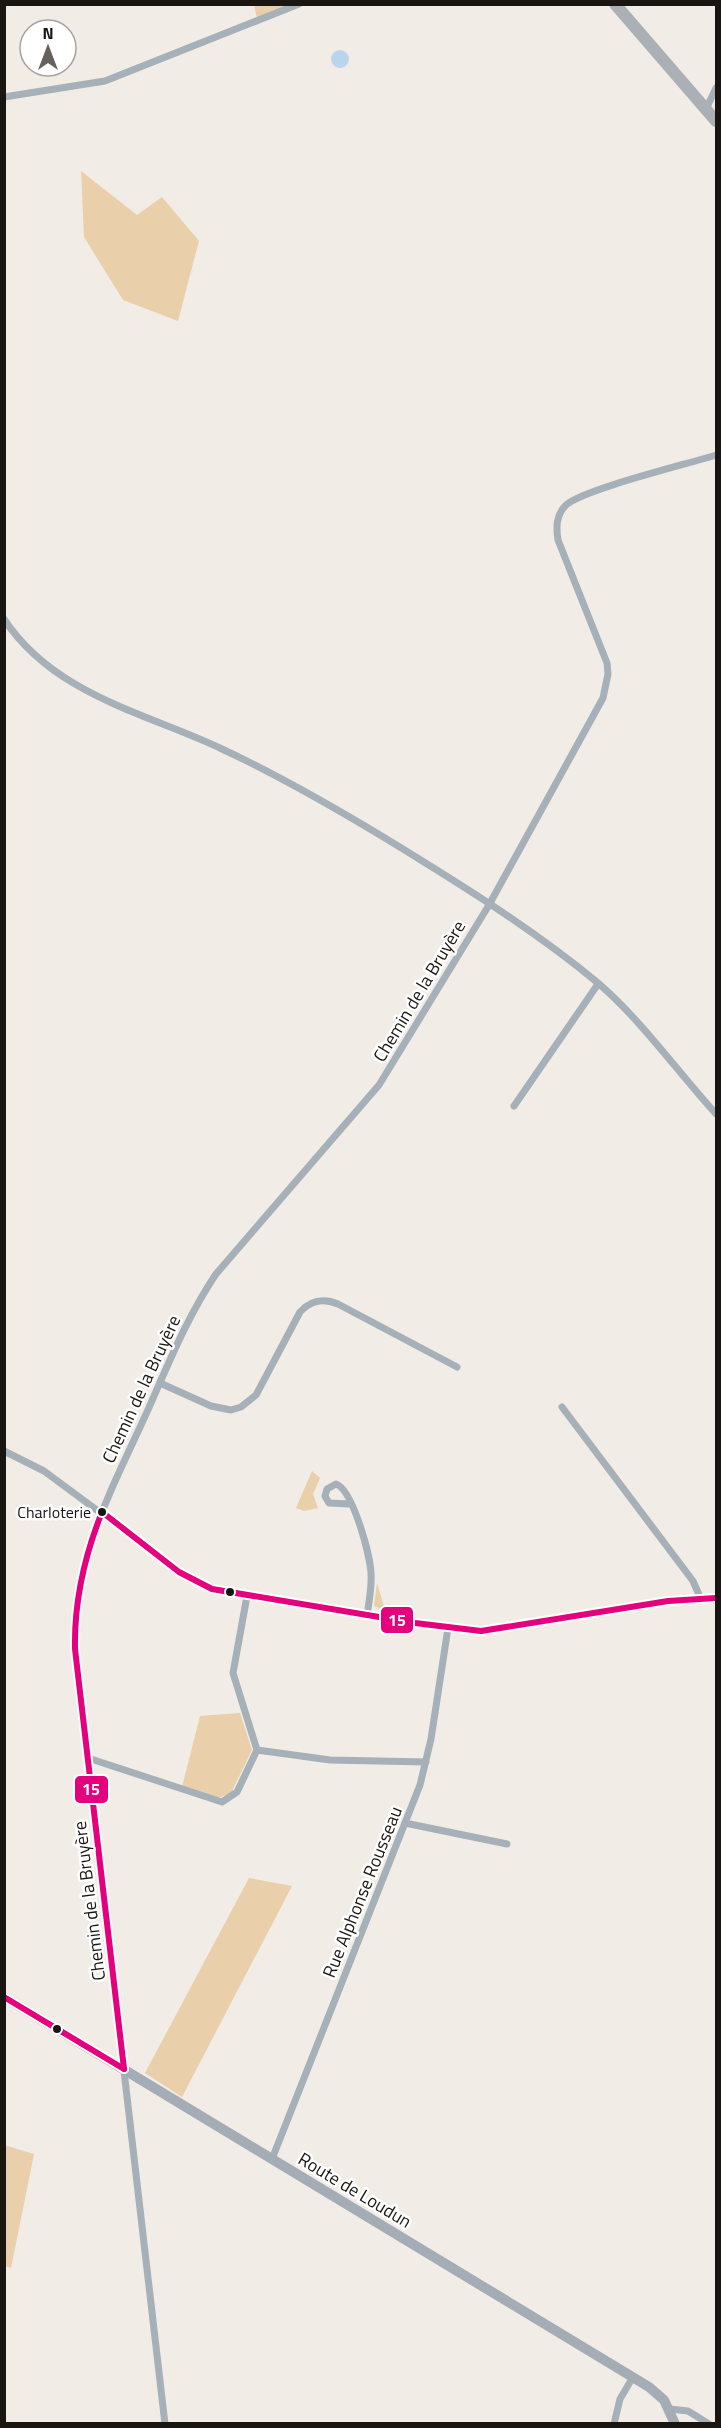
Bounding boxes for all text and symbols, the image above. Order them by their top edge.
north arrow [18,18,78,78]
text: N [42,21,54,45]
street label: Chemin de la Bruyère [366,915,472,1067]
street label: Chemin de la Bruyère [95,1311,187,1467]
place label: Charloterie [17,1500,91,1524]
marker: Charloterie [96,1506,108,1518]
unlabelled marker [224,1586,236,1598]
line badge: 15 [380,1606,414,1634]
text: 15 [388,1608,406,1632]
line badge: 15 [74,1775,109,1804]
text: 15 [82,1777,100,1801]
street label: Rue Alphonse Rousseau [315,1802,409,1982]
street label: Chemin de la Bruyère [66,1820,112,1982]
unlabelled marker [51,2023,63,2035]
street label: Route de Loudun [293,2145,417,2235]

